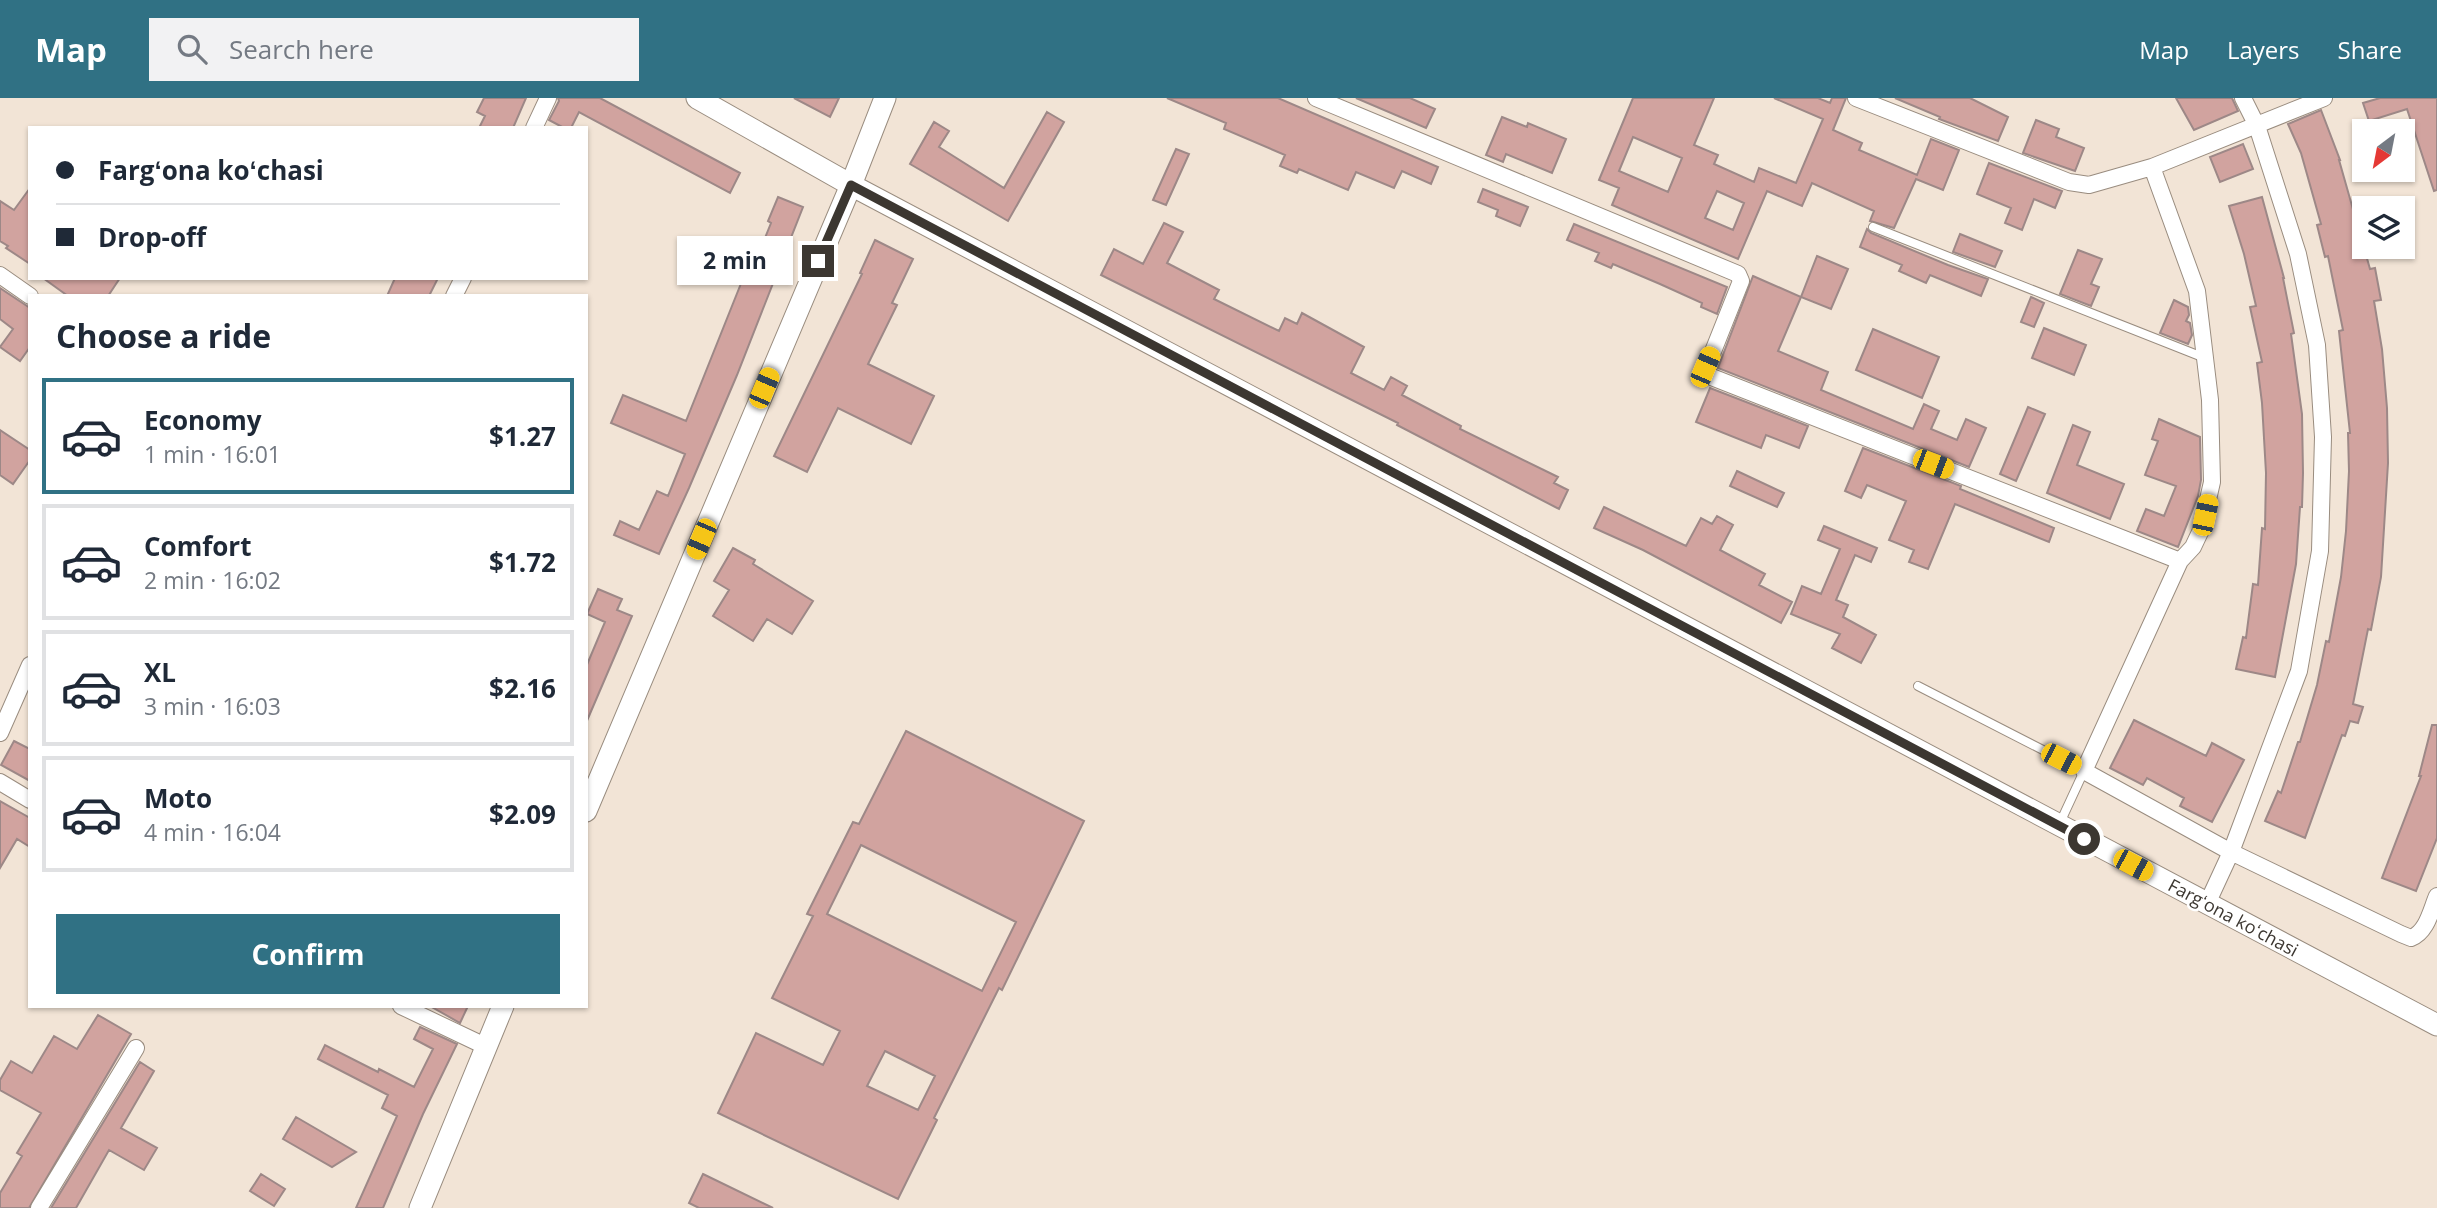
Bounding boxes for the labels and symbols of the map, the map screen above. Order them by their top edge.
north arrow [2352,119,2415,182]
callout: 2 min [678,236,794,286]
route end [802,245,834,277]
car [1688,344,1723,390]
car [747,365,782,411]
car [1910,447,1957,481]
car [2191,492,2220,538]
car [684,516,719,562]
car [2038,740,2085,778]
route start [2068,823,2100,855]
car [2110,846,2157,884]
street label: Fargʻona koʻchasi [2164,873,2303,962]

